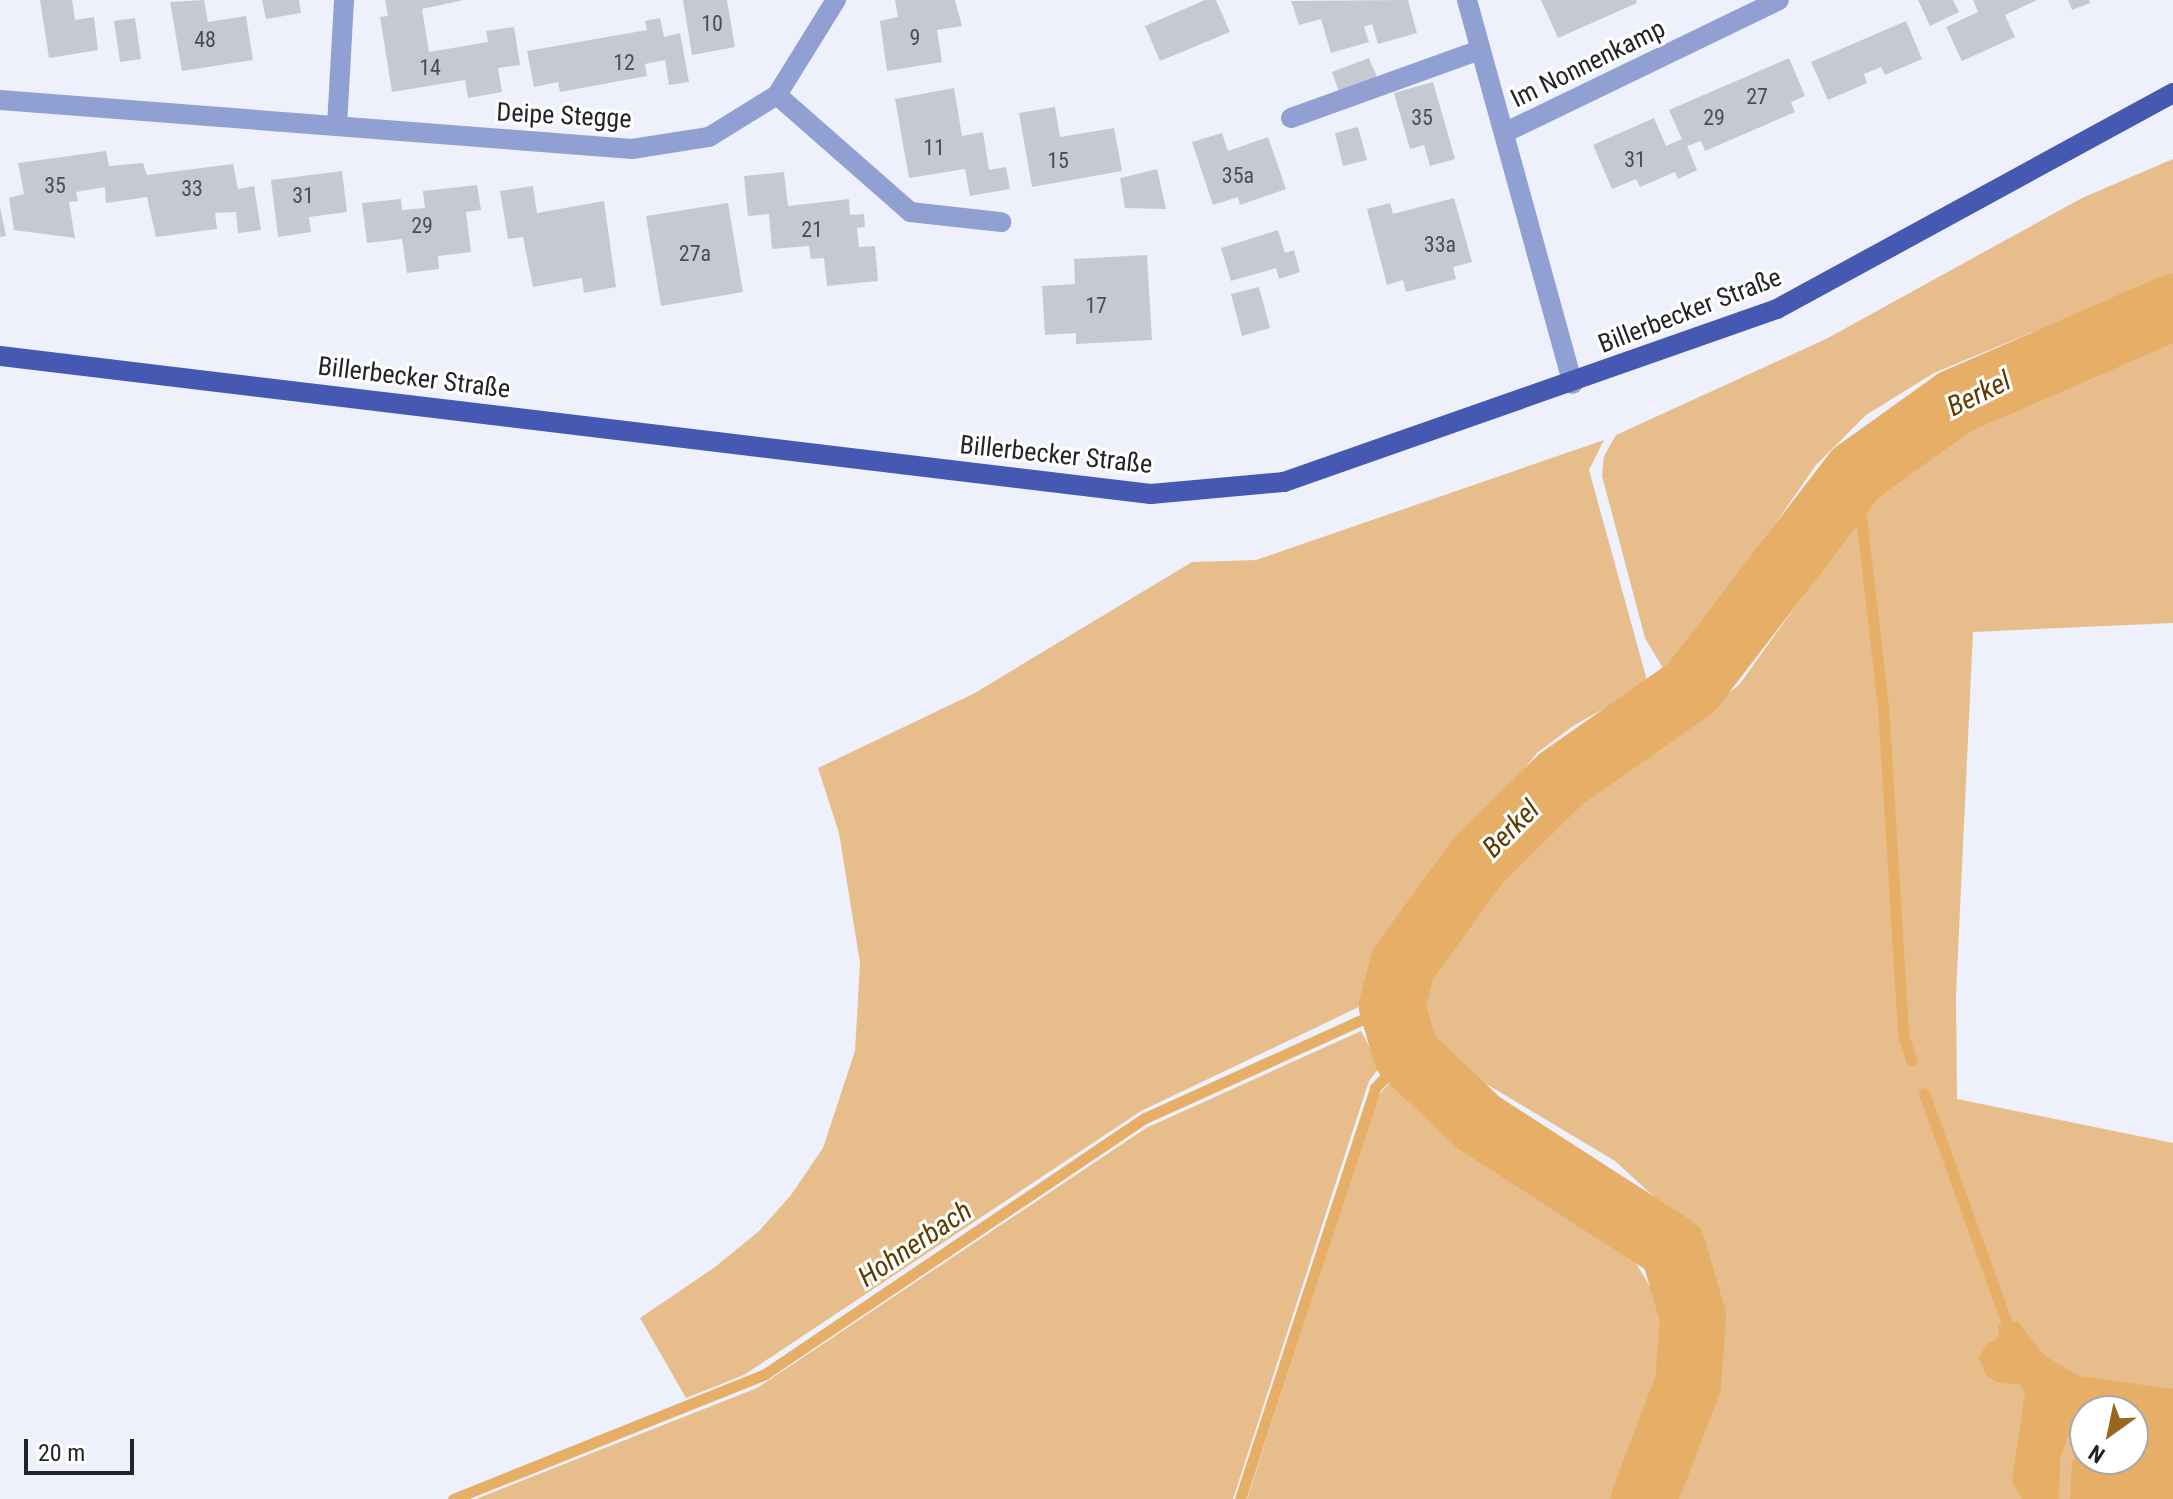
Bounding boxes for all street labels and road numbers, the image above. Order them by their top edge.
street label: Im Nonnenkamp [1506,13,1670,115]
street label: Deipe Stegge [496,97,632,135]
street label: Billerbecker Straße [1594,262,1786,360]
street label: Billerbecker Straße [316,351,512,405]
street label: Billerbecker Straße [958,429,1154,481]

